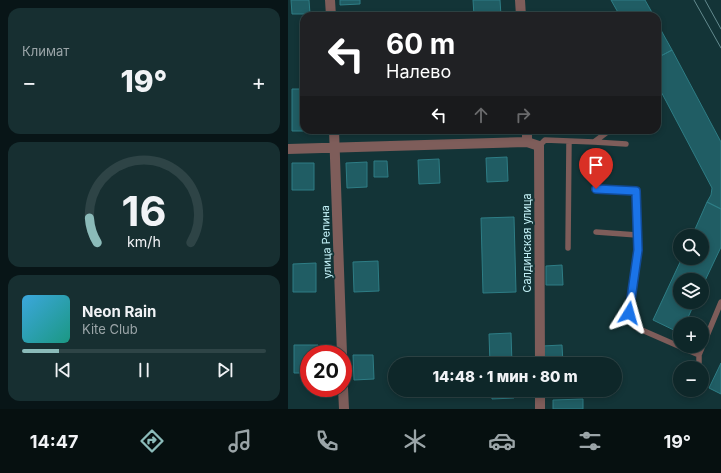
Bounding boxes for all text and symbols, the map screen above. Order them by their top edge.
text: 60 m [386,27,455,61]
icon: left [320,28,372,80]
text: Климат [22,43,69,59]
text: Налево [386,61,451,82]
text: 19° [121,63,167,99]
text: − [22,69,37,95]
text: + [251,69,266,95]
icon: left [428,104,450,126]
icon: ahead [470,104,492,126]
icon: right [512,104,534,126]
pin [579,148,613,189]
icon: arrive [585,154,607,176]
text: 16 [122,185,166,235]
street label: Салдинская улица [520,193,534,293]
street label: улица Репина [318,205,334,279]
map controls [673,229,709,397]
button: search [673,229,709,265]
text: km/h [127,232,161,249]
button: layers [673,273,709,309]
position arrow [608,292,650,334]
text: Neon Rain [82,302,156,321]
button: + [673,317,709,353]
text: Kite Club [82,321,138,337]
speed limit sign: 20 [300,345,352,397]
icon: previous [52,359,74,381]
icon: pause [133,359,155,381]
icon: next [214,359,236,381]
button: − [673,361,709,397]
text: 14:48 · 1 мин · 80 m [432,367,578,386]
icon: directions [138,427,166,455]
icon: music [226,427,254,455]
icon: phone [313,427,341,455]
icon: climate [401,427,429,455]
icon: car [488,427,516,455]
icon: filters [576,427,604,455]
text: 14:47 [30,431,78,452]
text: 19° [663,431,691,452]

